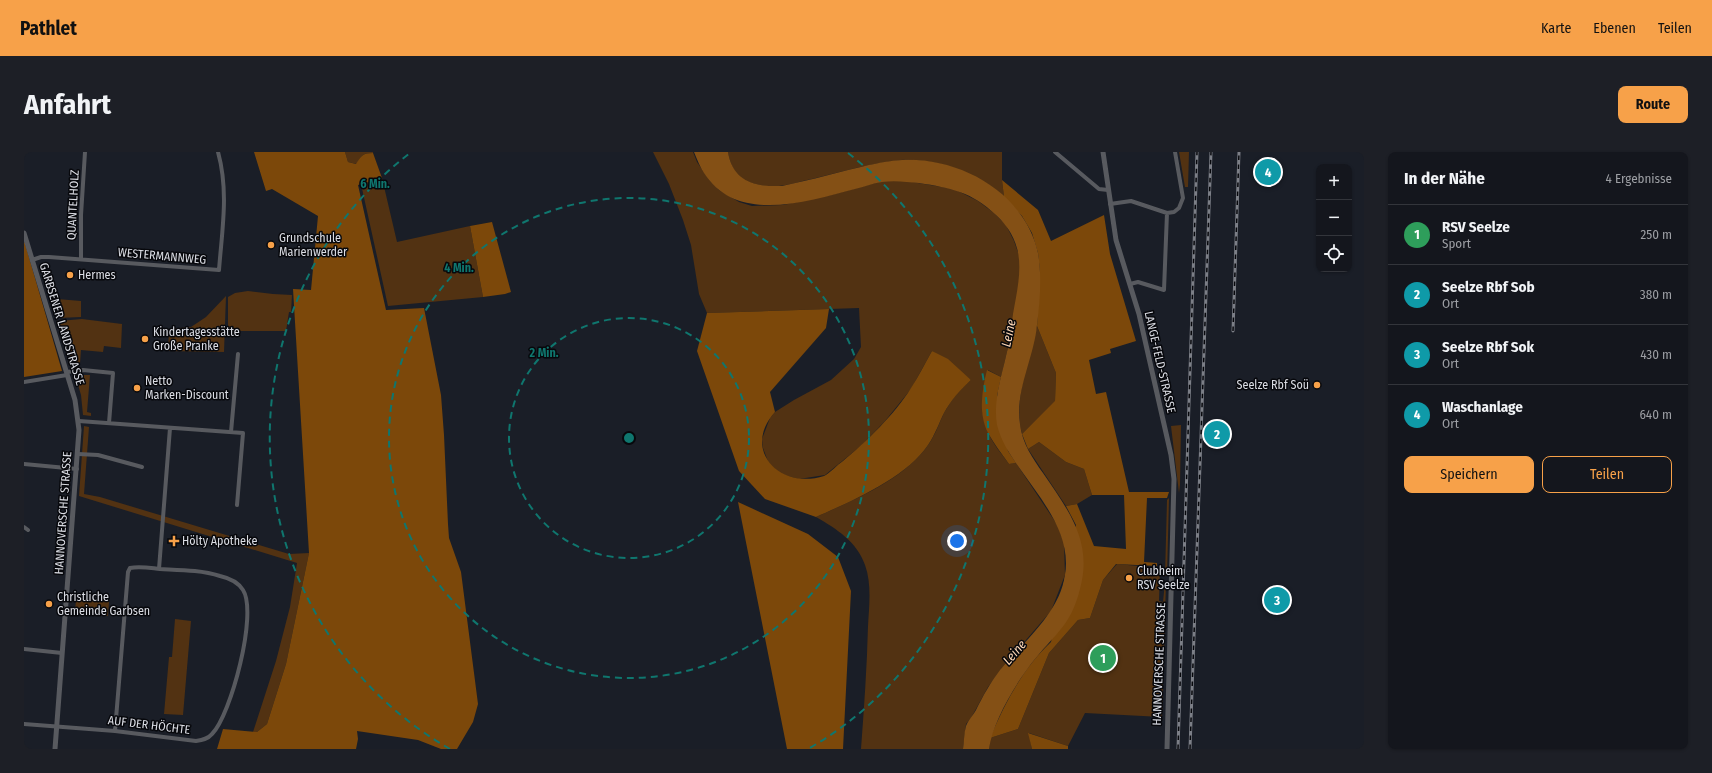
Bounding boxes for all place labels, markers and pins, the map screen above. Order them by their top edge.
pin: 4 [1255,157,1281,187]
place label: Grundschule Marienwerder [279,231,348,259]
marker: Grundschule Marienwerder [266,240,276,250]
place label: Hermes [78,268,116,282]
marker: Hermes [65,270,75,280]
place label: Kindertagesstätte Große Pranke [153,325,240,353]
marker: Kindertagesstätte Große Pranke [140,334,150,344]
place label: Netto Marken-Discount [145,374,229,402]
place label: Seelze Rbf Soü [1237,378,1309,392]
marker: Seelze Rbf Soü [1312,380,1322,390]
marker: Netto Marken-Discount [132,383,142,393]
pin: 2 [1204,419,1230,449]
centre of rings [622,431,636,445]
place label: Hölty Apotheke [182,534,257,548]
marker: Hölty Apotheke [169,536,179,546]
place label: Clubheim RSV Seelze [1137,564,1190,592]
marker: Clubheim RSV Seelze [1124,573,1134,583]
pin: 3 [1264,585,1290,615]
place label: Christliche Gemeinde Garbsen [57,590,150,618]
marker: Christliche Gemeinde Garbsen [44,599,54,609]
pin: 1 [1090,643,1116,673]

